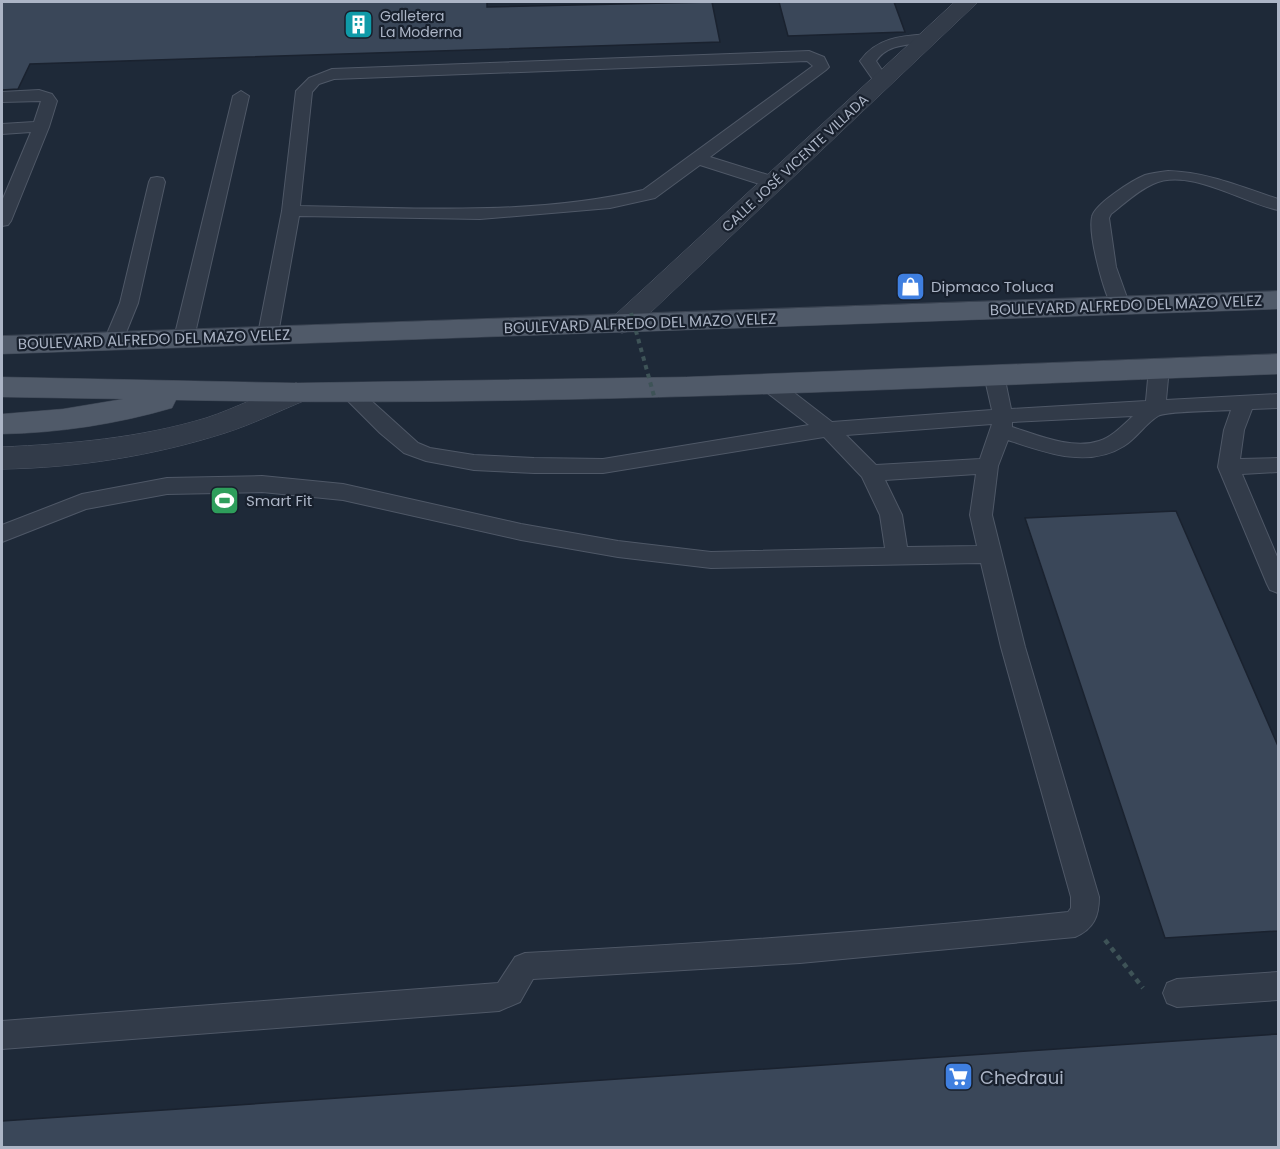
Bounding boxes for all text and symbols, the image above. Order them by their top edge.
place label: Galletera La Moderna [380,6,462,42]
building icon: Galletera La Moderna [343,8,375,40]
street label: CALLE JOSÉ VICENTE VILLADA [717,90,873,236]
shop icon: Dipmaco Toluca [894,270,926,302]
place label: Dipmaco Toluca [931,276,1054,297]
street label: BOULEVARD ALFREDO DEL MAZO VELEZ [989,290,1263,320]
street label: BOULEVARD ALFREDO DEL MAZO VELEZ [503,308,777,338]
street label: BOULEVARD ALFREDO DEL MAZO VELEZ [17,324,291,354]
sports icon: Smart Fit [209,484,241,516]
place label: Smart Fit [246,490,312,511]
supermarket icon: Chedraui [943,1061,975,1093]
place label: Chedraui [980,1065,1064,1090]

